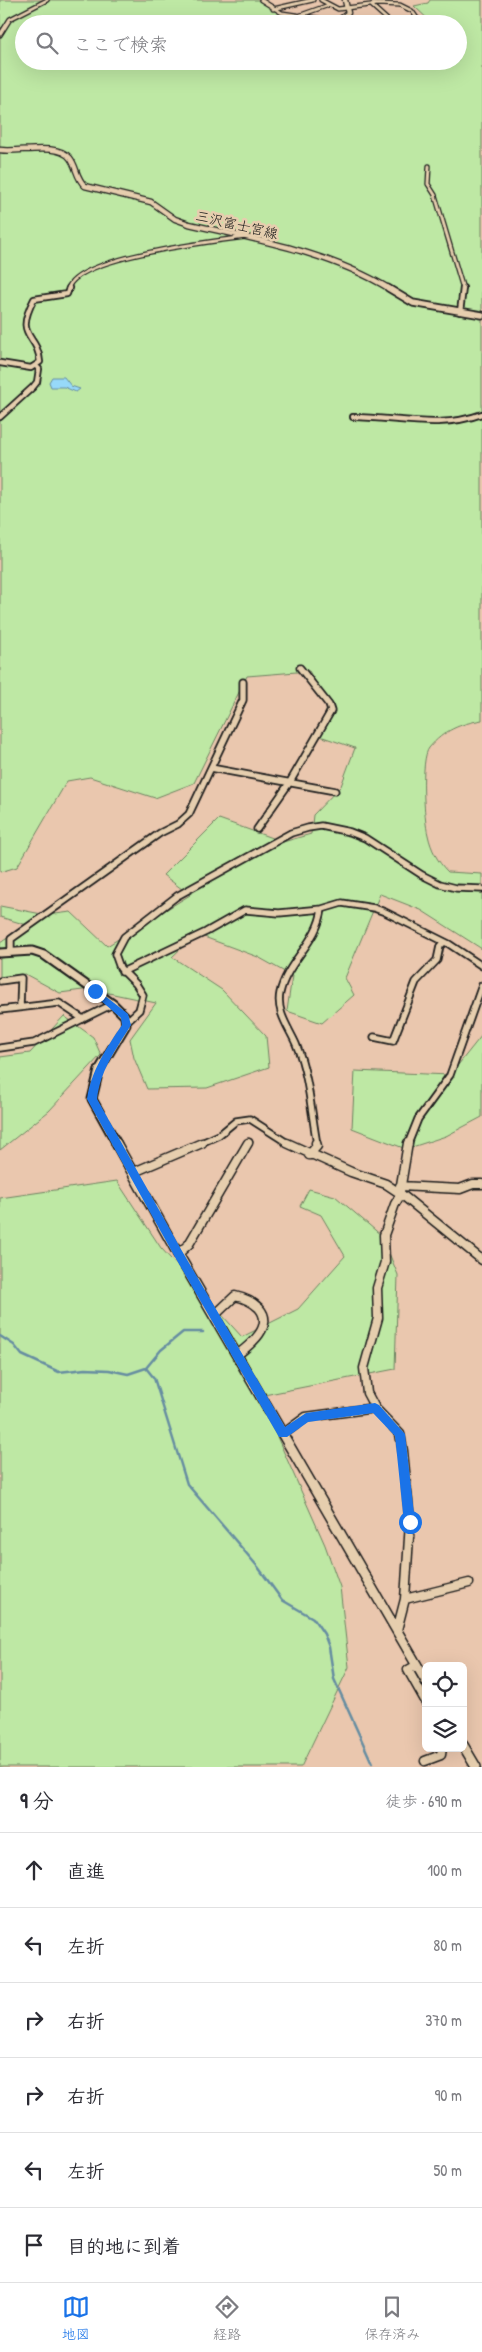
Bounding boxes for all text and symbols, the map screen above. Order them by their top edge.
search box [15,15,467,70]
icon: search [33,29,61,57]
text: ここで検索 [73,31,168,57]
street label: 三沢富士宮線 [194,205,280,243]
route end [84,980,107,1003]
route start [399,1511,422,1534]
map controls [422,1662,467,1752]
button: locate [422,1662,467,1707]
button: layers [422,1707,467,1752]
text: 9 分 [20,1786,54,1815]
text: 徒歩 · 690 m [385,1790,462,1812]
icon: ahead [20,1856,48,1884]
text: 直進 [67,1858,105,1884]
text: 100 m [427,1859,462,1881]
icon: left [20,1931,48,1959]
text: 左折 [67,1933,105,1959]
text: 80 m [433,1934,462,1956]
icon: right [20,2006,48,2034]
text: 右折 [67,2008,105,2034]
text: 370 m [425,2009,462,2031]
icon: right [20,2081,48,2109]
text: 右折 [67,2083,105,2109]
text: 90 m [434,2084,462,2106]
icon: left [20,2156,48,2184]
text: 左折 [67,2158,105,2184]
text: 50 m [434,2159,462,2181]
icon: arrive [20,2231,48,2259]
text: 目的地に到着 [67,2233,181,2259]
tab: 地図 [62,2293,90,2343]
tab: 経路 [213,2293,241,2343]
tab: 保存済み [364,2293,420,2343]

